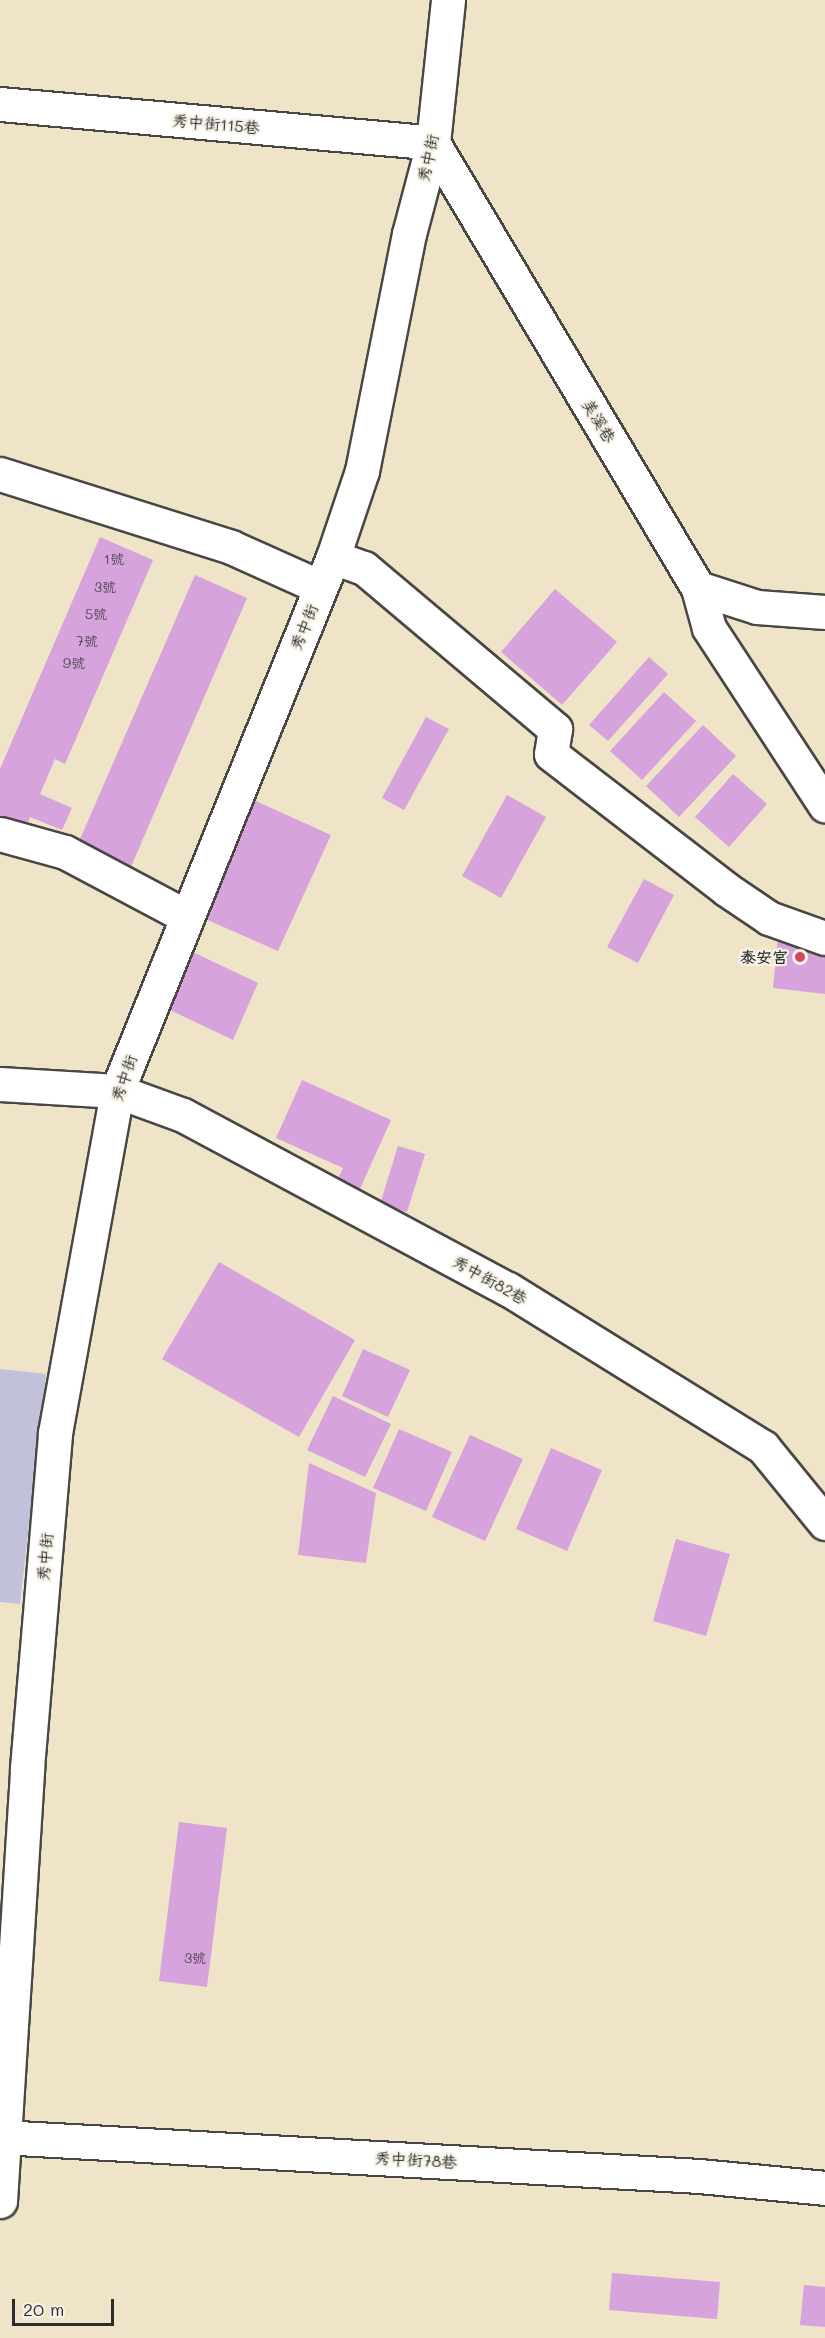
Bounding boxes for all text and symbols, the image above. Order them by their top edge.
street label: 秀中街115巷 [172,111,260,137]
street label: 秀中街 [414,133,442,183]
street label: 美溪巷 [578,395,620,447]
house number: 1號 [104,551,124,567]
house number: 3號 [94,579,116,595]
street label: 秀中街 [286,601,322,653]
house number: 5號 [85,606,107,622]
house number: 7號 [76,633,98,649]
house number: 9號 [63,655,85,671]
place label: 泰安宮 [740,947,788,967]
marker: 泰安宮 [793,950,807,964]
street label: 秀中街 [107,1052,141,1104]
street label: 秀中街82巷 [449,1252,531,1308]
street label: 秀中街 [33,1532,57,1582]
house number: 3號 [184,1950,206,1966]
street label: 秀中街78巷 [374,2148,458,2172]
scale bar [15,2287,117,2325]
text: 20 m [23,2297,64,2321]

